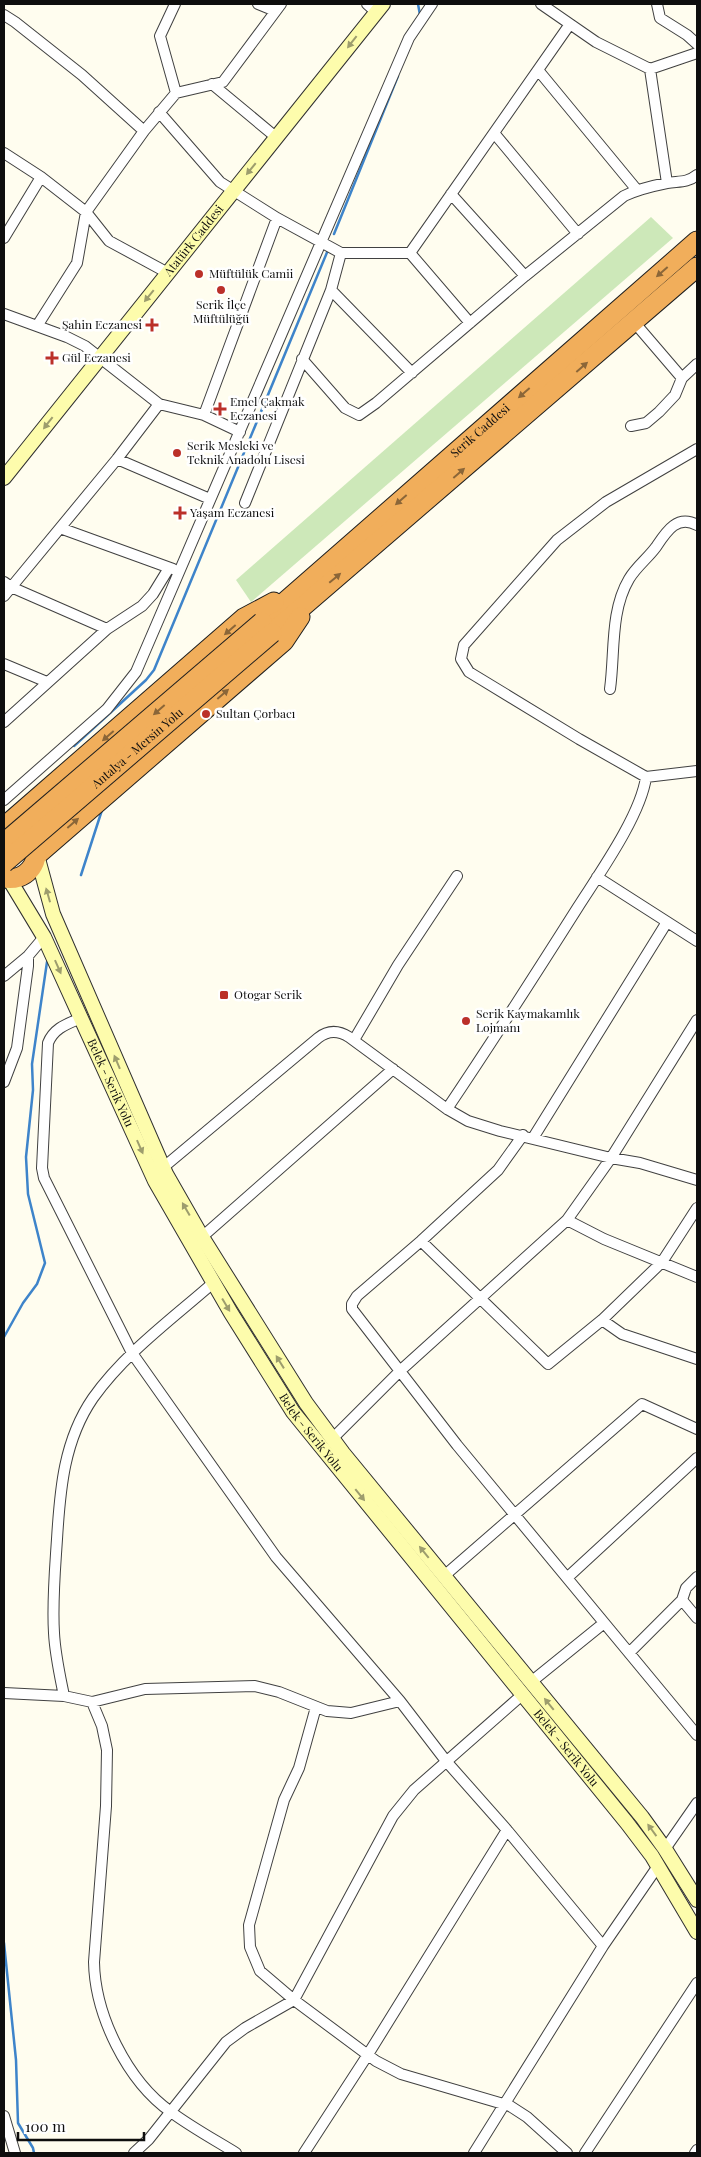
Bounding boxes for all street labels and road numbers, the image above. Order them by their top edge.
street label: Atatürk Caddesi [159,201,227,280]
street label: Serik Caddesi [446,399,513,461]
street label: Antalya - Mersin Yolu [87,704,186,792]
street label: Belek - Serik Yolu [84,1036,138,1129]
street label: Belek - Serik Yolu [276,1390,347,1474]
street label: Belek - Serik Yolu [531,1706,603,1789]

